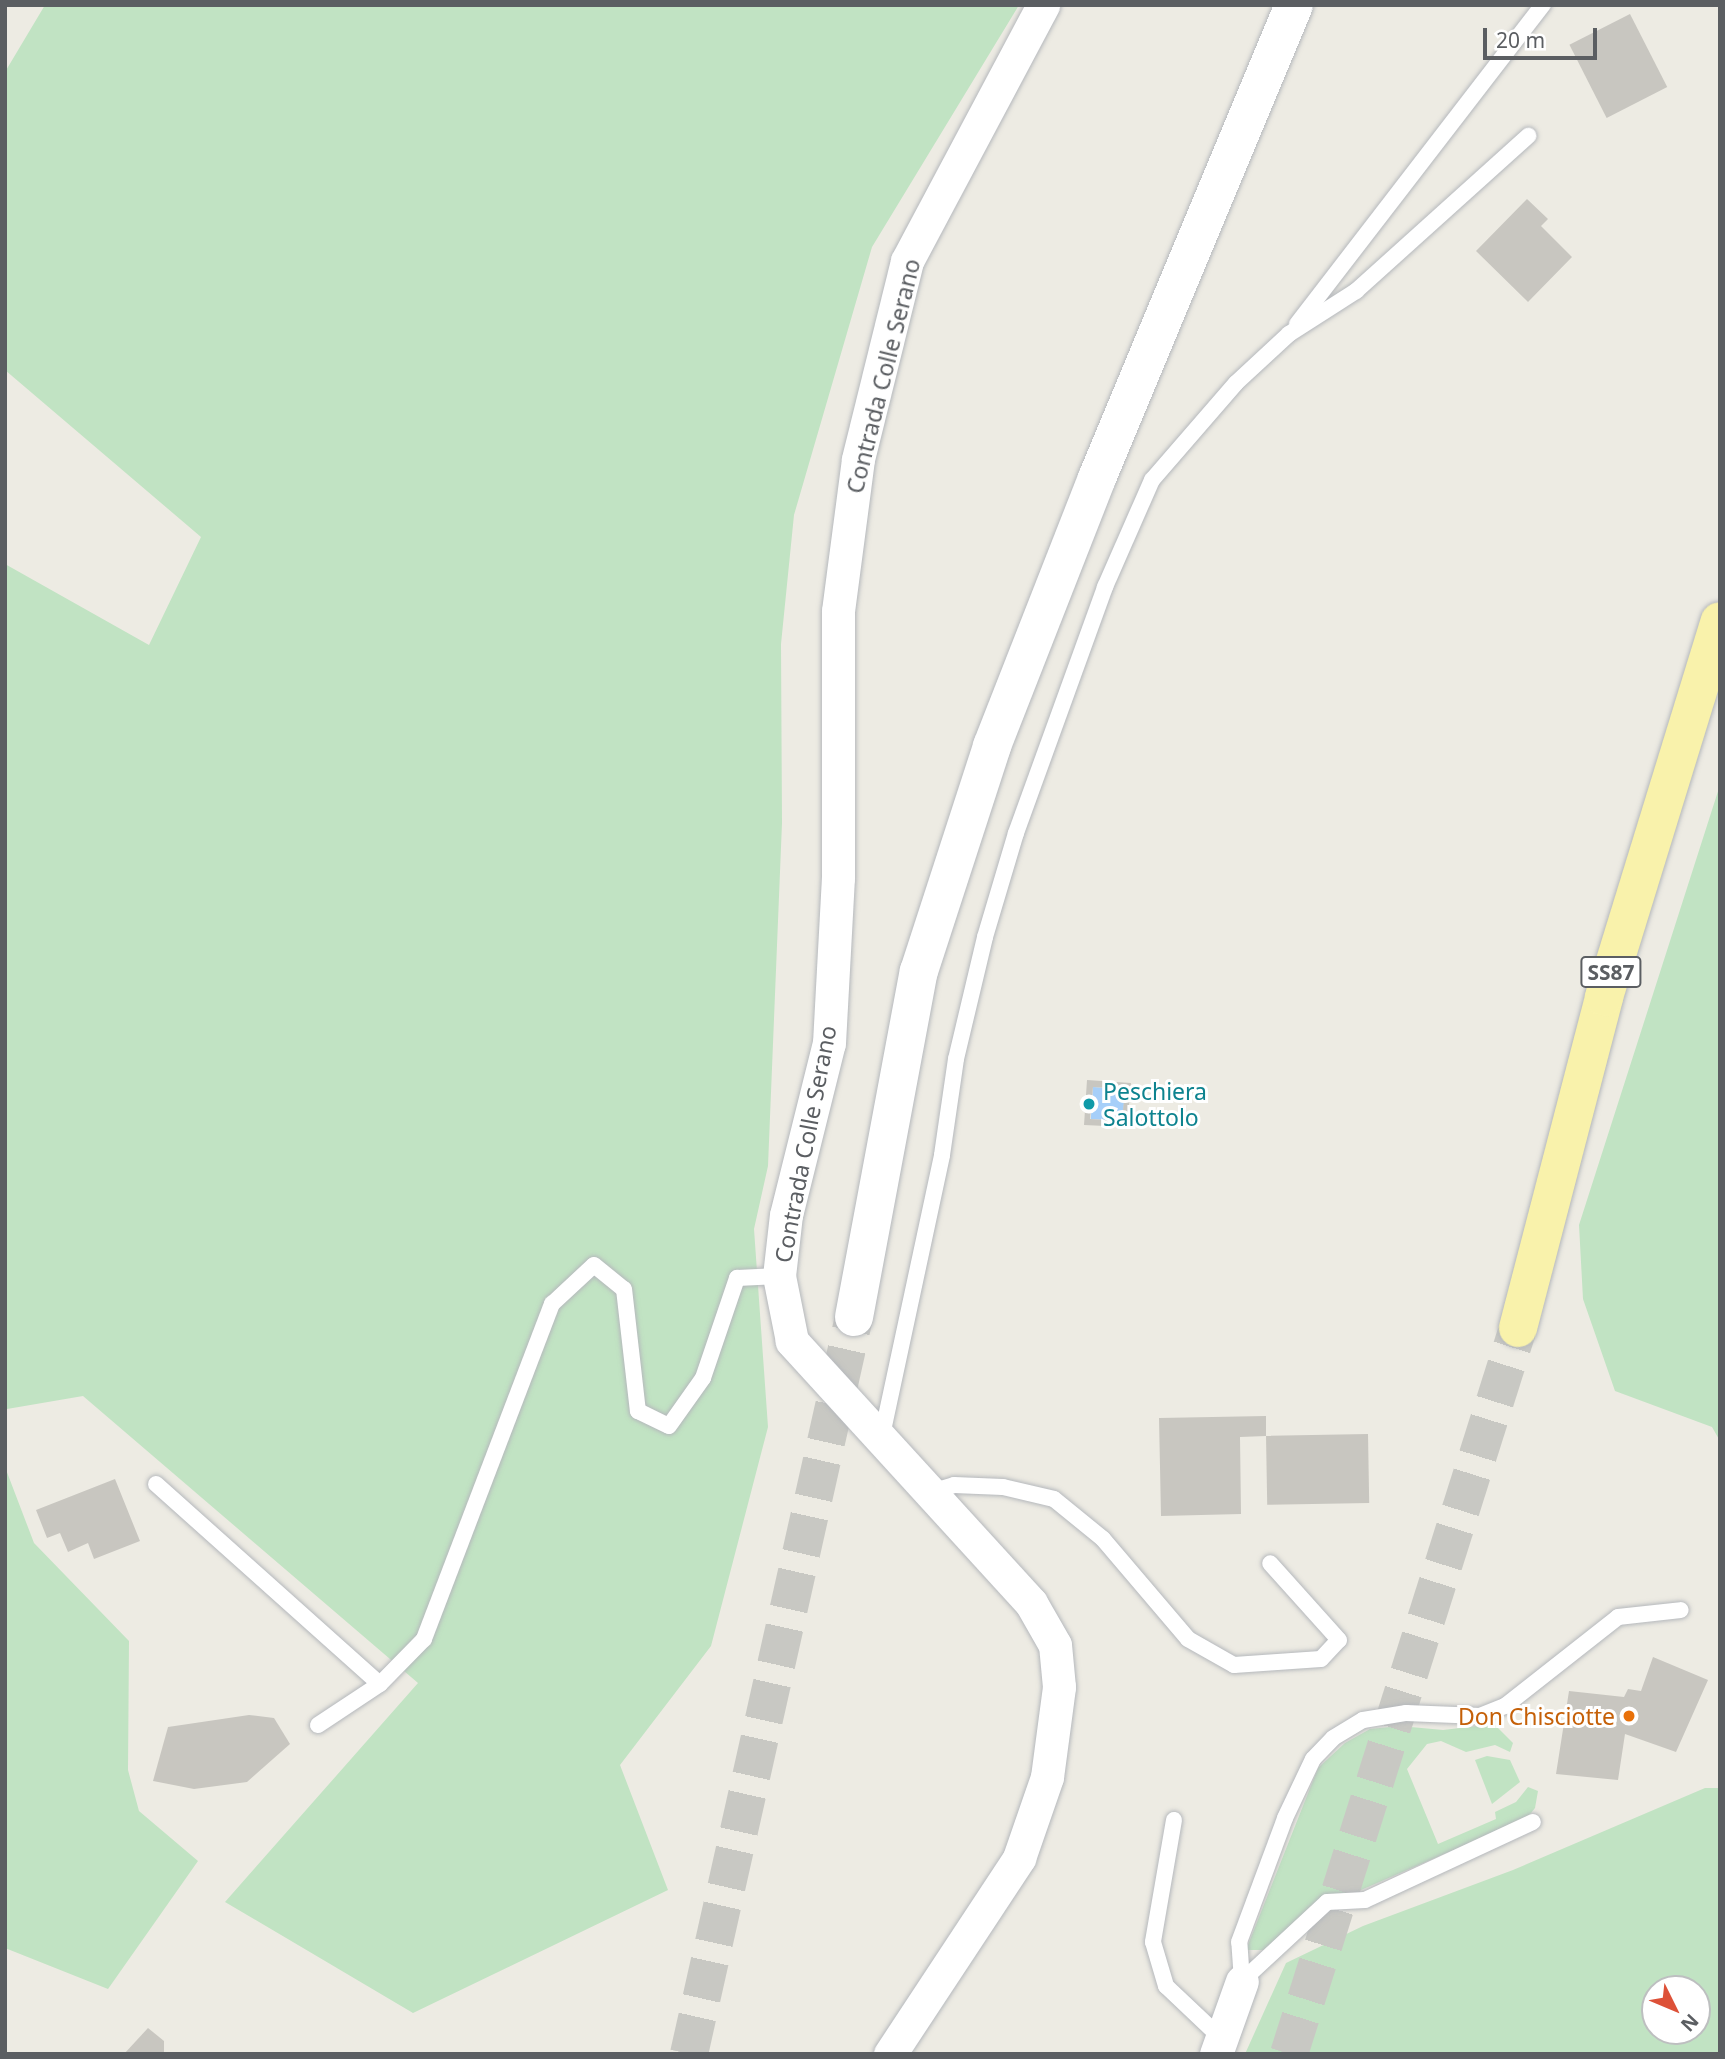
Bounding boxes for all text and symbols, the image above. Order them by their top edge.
scale bar [1487,14,1601,58]
text: 20 m [1496,26,1545,54]
street label: Contrada Colle Serano [840,256,926,496]
road number: SS87 [1580,954,1642,990]
street label: Contrada Colle Serano [768,1023,842,1265]
place label: Peschiera Salottolo [1103,1077,1207,1131]
marker: Peschiera Salottolo [1081,1096,1097,1112]
place label: Don Chisciotte [1458,1702,1615,1730]
marker: Don Chisciotte [1621,1708,1637,1724]
north arrow [1641,1975,1711,2045]
text: N [1675,2008,1705,2037]

